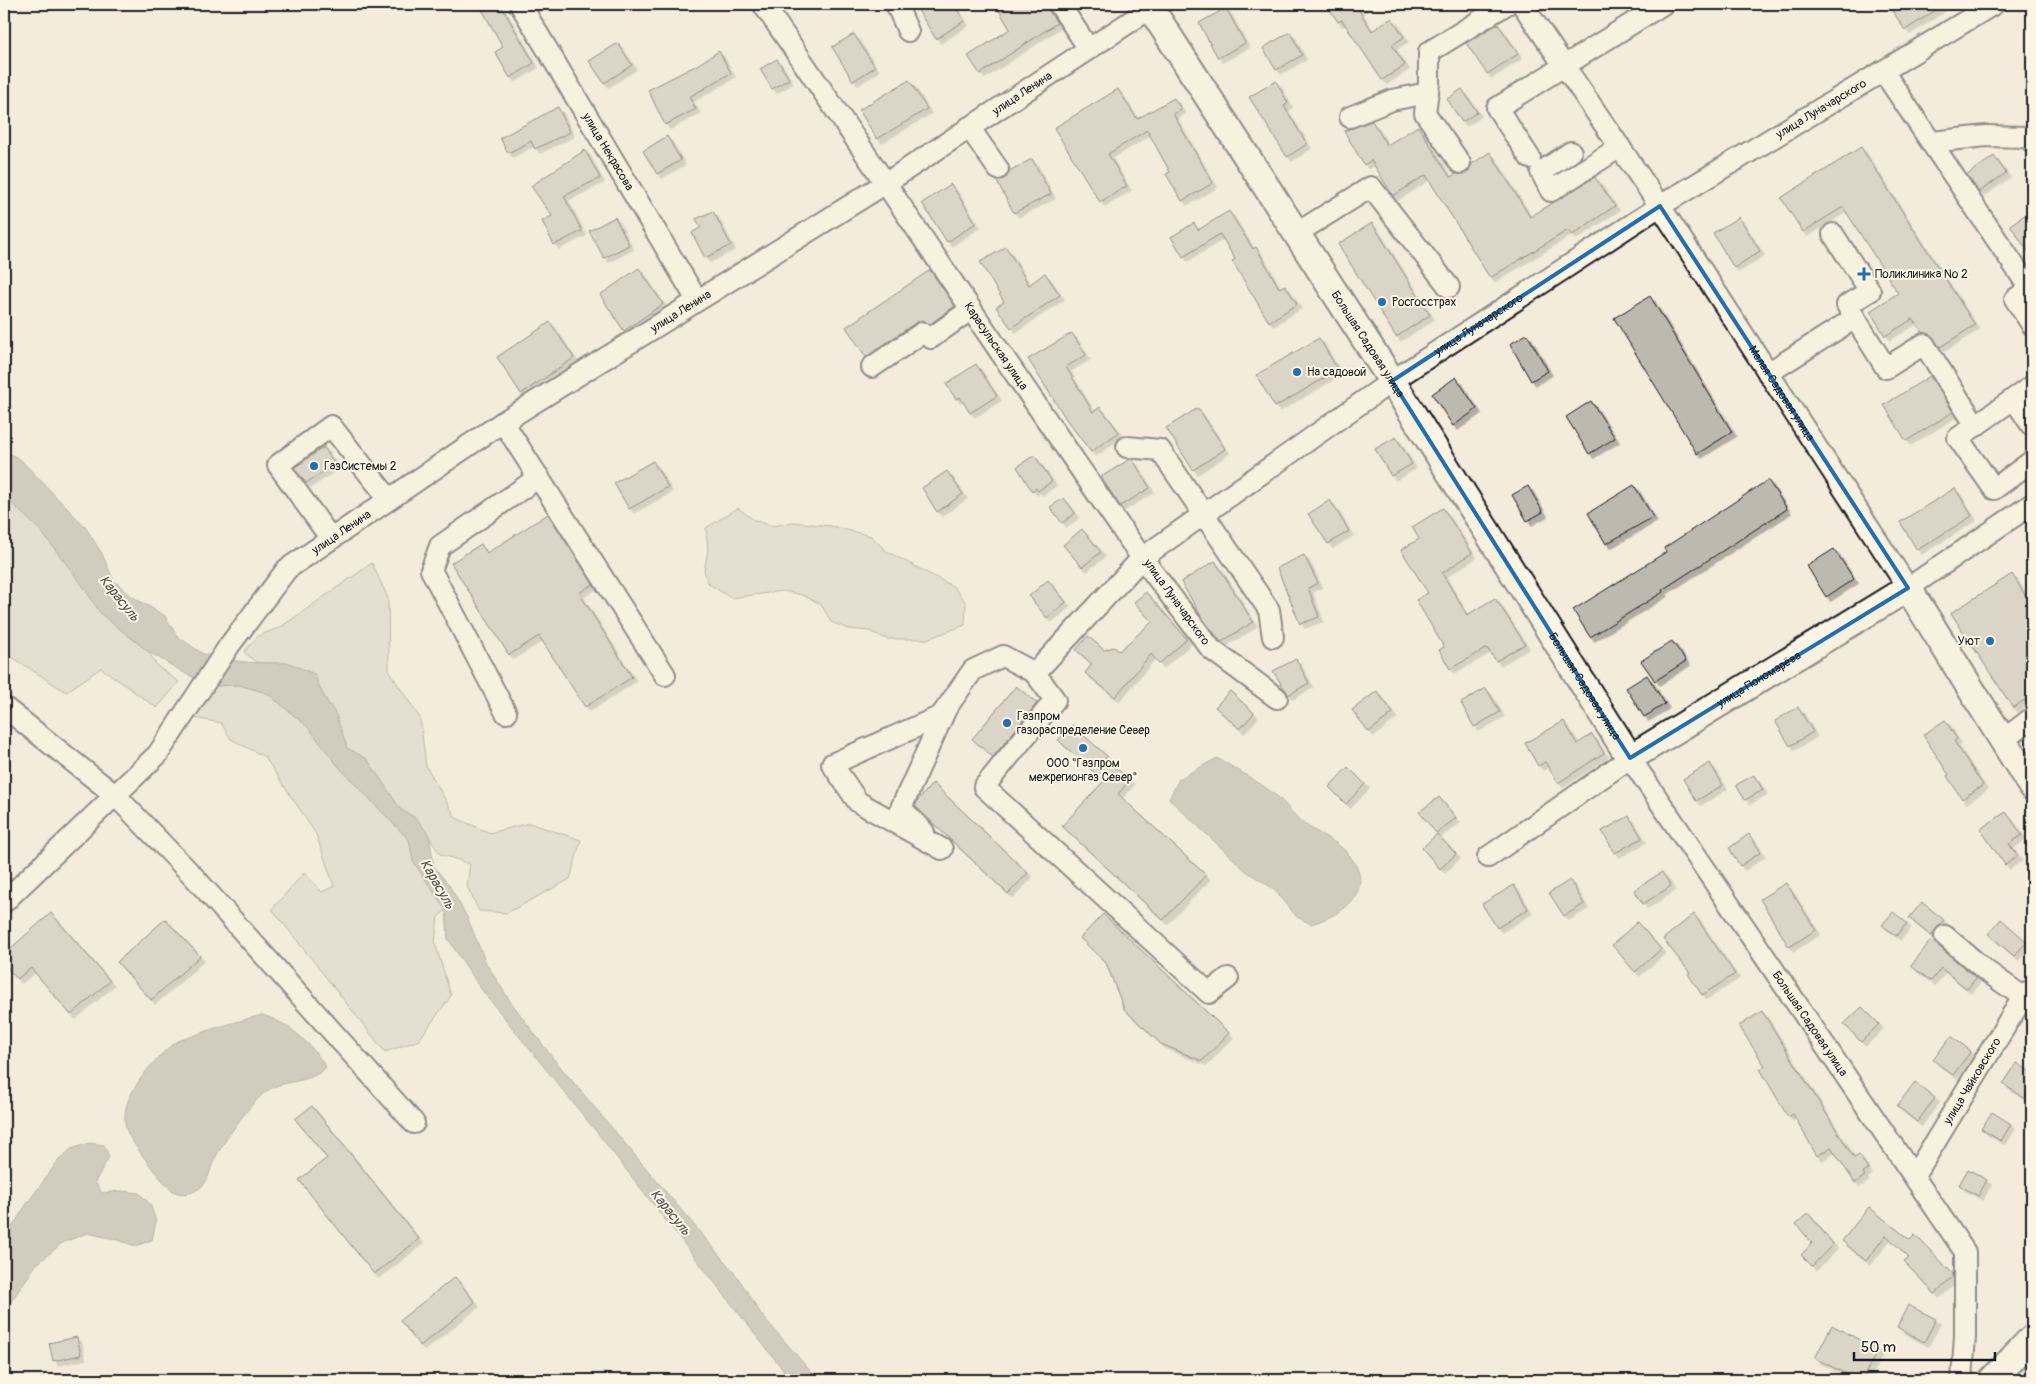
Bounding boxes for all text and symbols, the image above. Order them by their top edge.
street label: улица Ленина [989,68,1055,119]
street label: улица Луначарского [1772,76,1870,143]
street label: улица Некрасова [578,110,637,194]
marker: Поликлиника № 2 [1857,267,1871,281]
place label: Поликлиника № 2 [1875,267,1968,282]
street label: улица Ленина [647,287,714,337]
street label: Большая Садовая улица [1328,288,1408,401]
street label: улица Луначарского [1431,290,1526,360]
place label: Росгосстрах [1392,295,1456,310]
marker: Росгосстрах [1376,296,1388,308]
street label: Карасульская улица [961,300,1031,393]
street label: Малая Садовая улица [1745,343,1818,444]
place label: На садовой [1307,365,1366,380]
marker: На садовой [1291,366,1303,378]
place label: ГазСистемы 2 [324,459,397,474]
marker: ГазСистемы 2 [308,460,320,472]
street label: улица Ленина [308,507,375,558]
street label: улица Луначарского [1140,555,1213,649]
water label: Карасуль [96,572,144,625]
street label: Большая Садовая улица [1545,630,1624,743]
place label: Уют [1957,634,1980,649]
marker: Уют [1984,635,1996,647]
street label: улица Пономарёва [1714,648,1804,712]
place label: Газпром газораспределение Север [1017,709,1150,738]
marker: Газпром газораспределение Север [1001,717,1013,729]
marker: ООО "Газпром межрегионгаз Север" [1077,742,1089,754]
place label: ООО "Газпром межрегионгаз Север" [1029,756,1137,785]
water label: Карасуль [417,856,459,913]
street label: Большая Садовая улица [1769,968,1851,1080]
street label: улица Чайковского [1940,1035,2005,1128]
water label: Карасуль [647,1186,695,1239]
scale bar [1854,1329,1995,1361]
text: 50 m [1861,1338,1896,1357]

